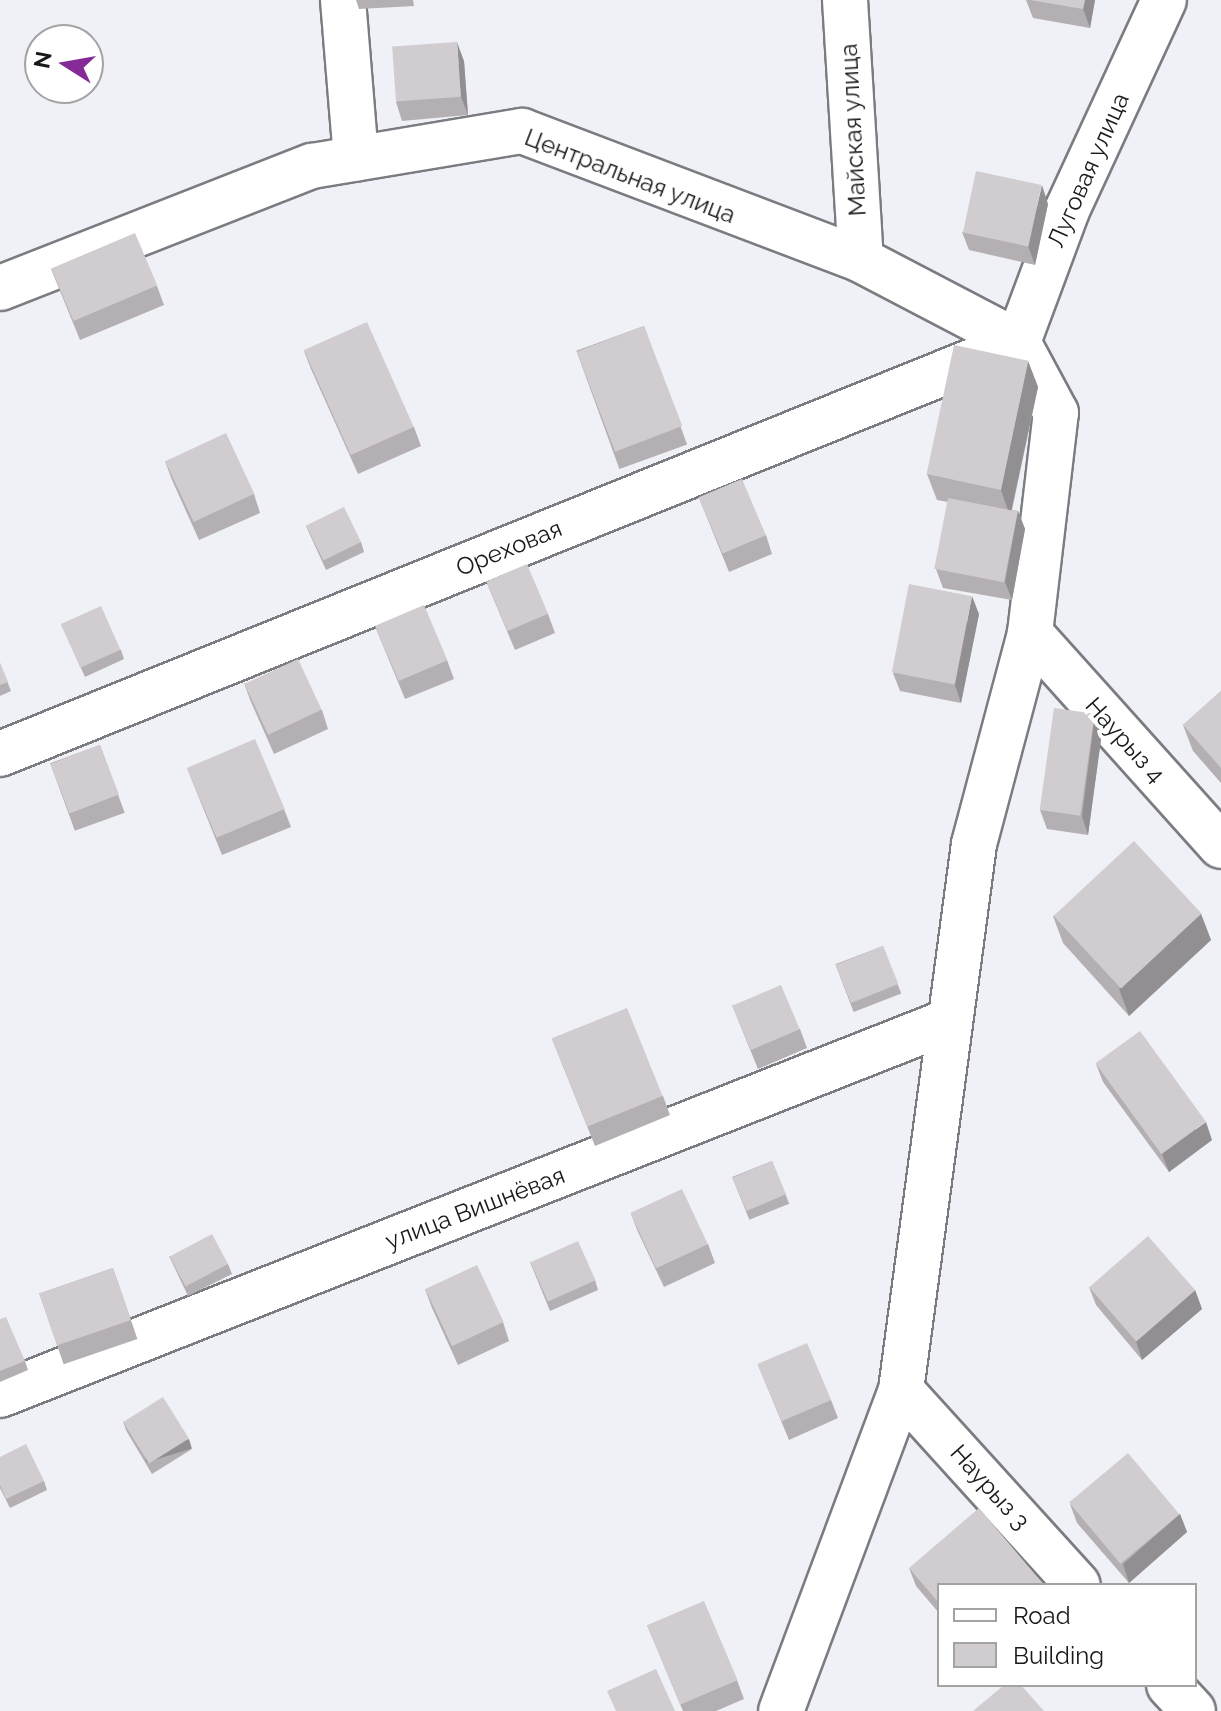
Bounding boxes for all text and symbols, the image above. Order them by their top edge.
north arrow [24,24,104,104]
street label: Майская улица [834,43,872,217]
text: N [28,49,57,71]
street label: Луговая улица [1041,88,1135,252]
street label: Центральная улица [520,122,740,230]
street label: Ореховая [452,514,566,582]
street label: Наурыз 4 [1079,691,1171,789]
street label: улица Вишнёвая [381,1161,569,1255]
street label: Наурыз 3 [944,1439,1036,1535]
legend [937,1583,1197,1687]
text: Road [1013,1601,1071,1630]
text: Building [1013,1641,1104,1670]

